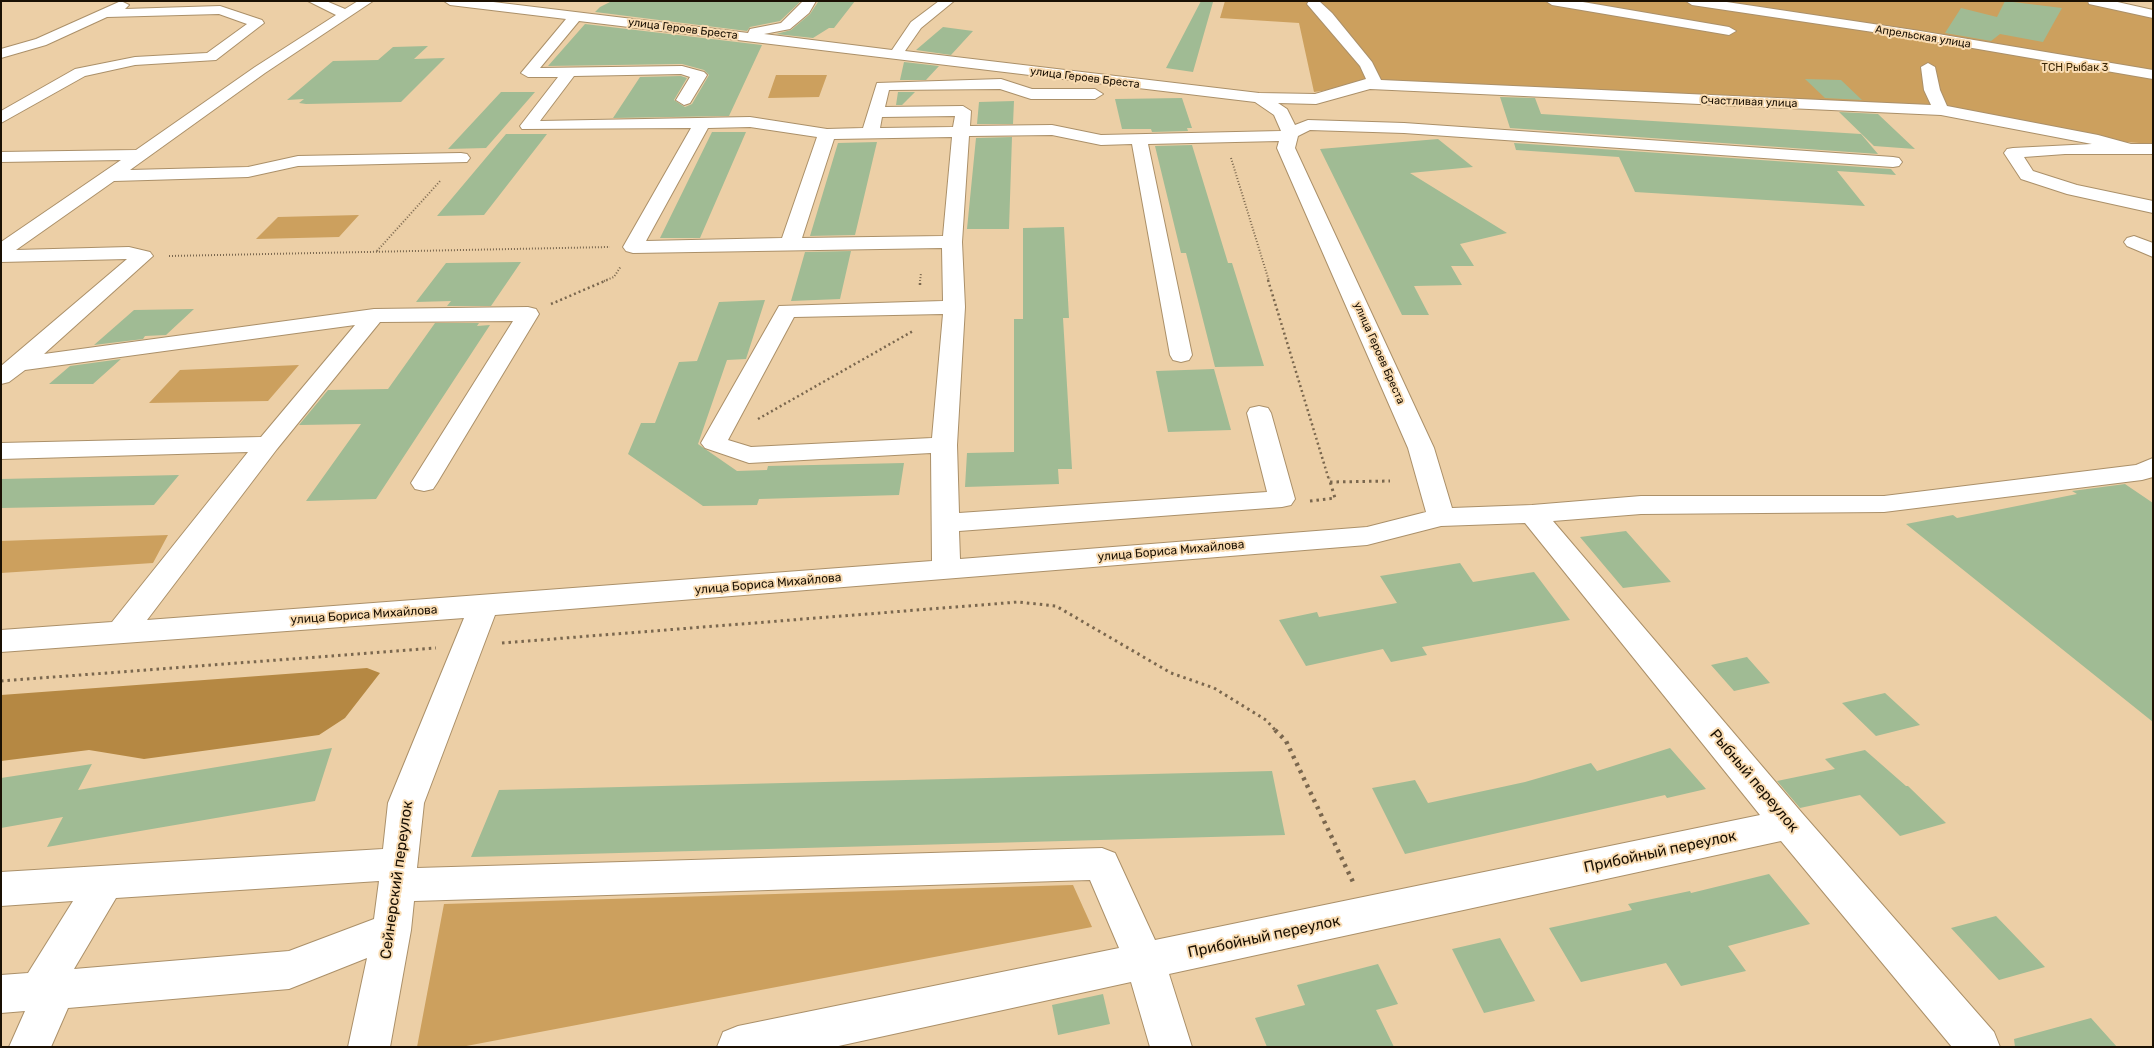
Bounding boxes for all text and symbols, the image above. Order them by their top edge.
street label: улица Героев Бреста [627,16,739,42]
street label: Апрельская улица [1874,23,1972,51]
park label: ТСН Рыбак 3 [2042,61,2108,75]
street label: улица Героев Бреста [1029,65,1141,91]
street label: Счастливая улица [1700,94,1798,110]
street label: улица Героев Бреста [1351,300,1407,406]
street label: улица Бориса Михайлова [1097,537,1245,565]
street label: улица Бориса Михайлова [694,570,842,598]
street label: улица Бориса Михайлова [290,603,438,627]
street label: Рыбный переулок [1706,726,1802,836]
street label: Сейнерский переулок [377,800,417,960]
street label: Прибойный переулок [1582,827,1738,877]
street label: Прибойный переулок [1186,912,1342,962]

